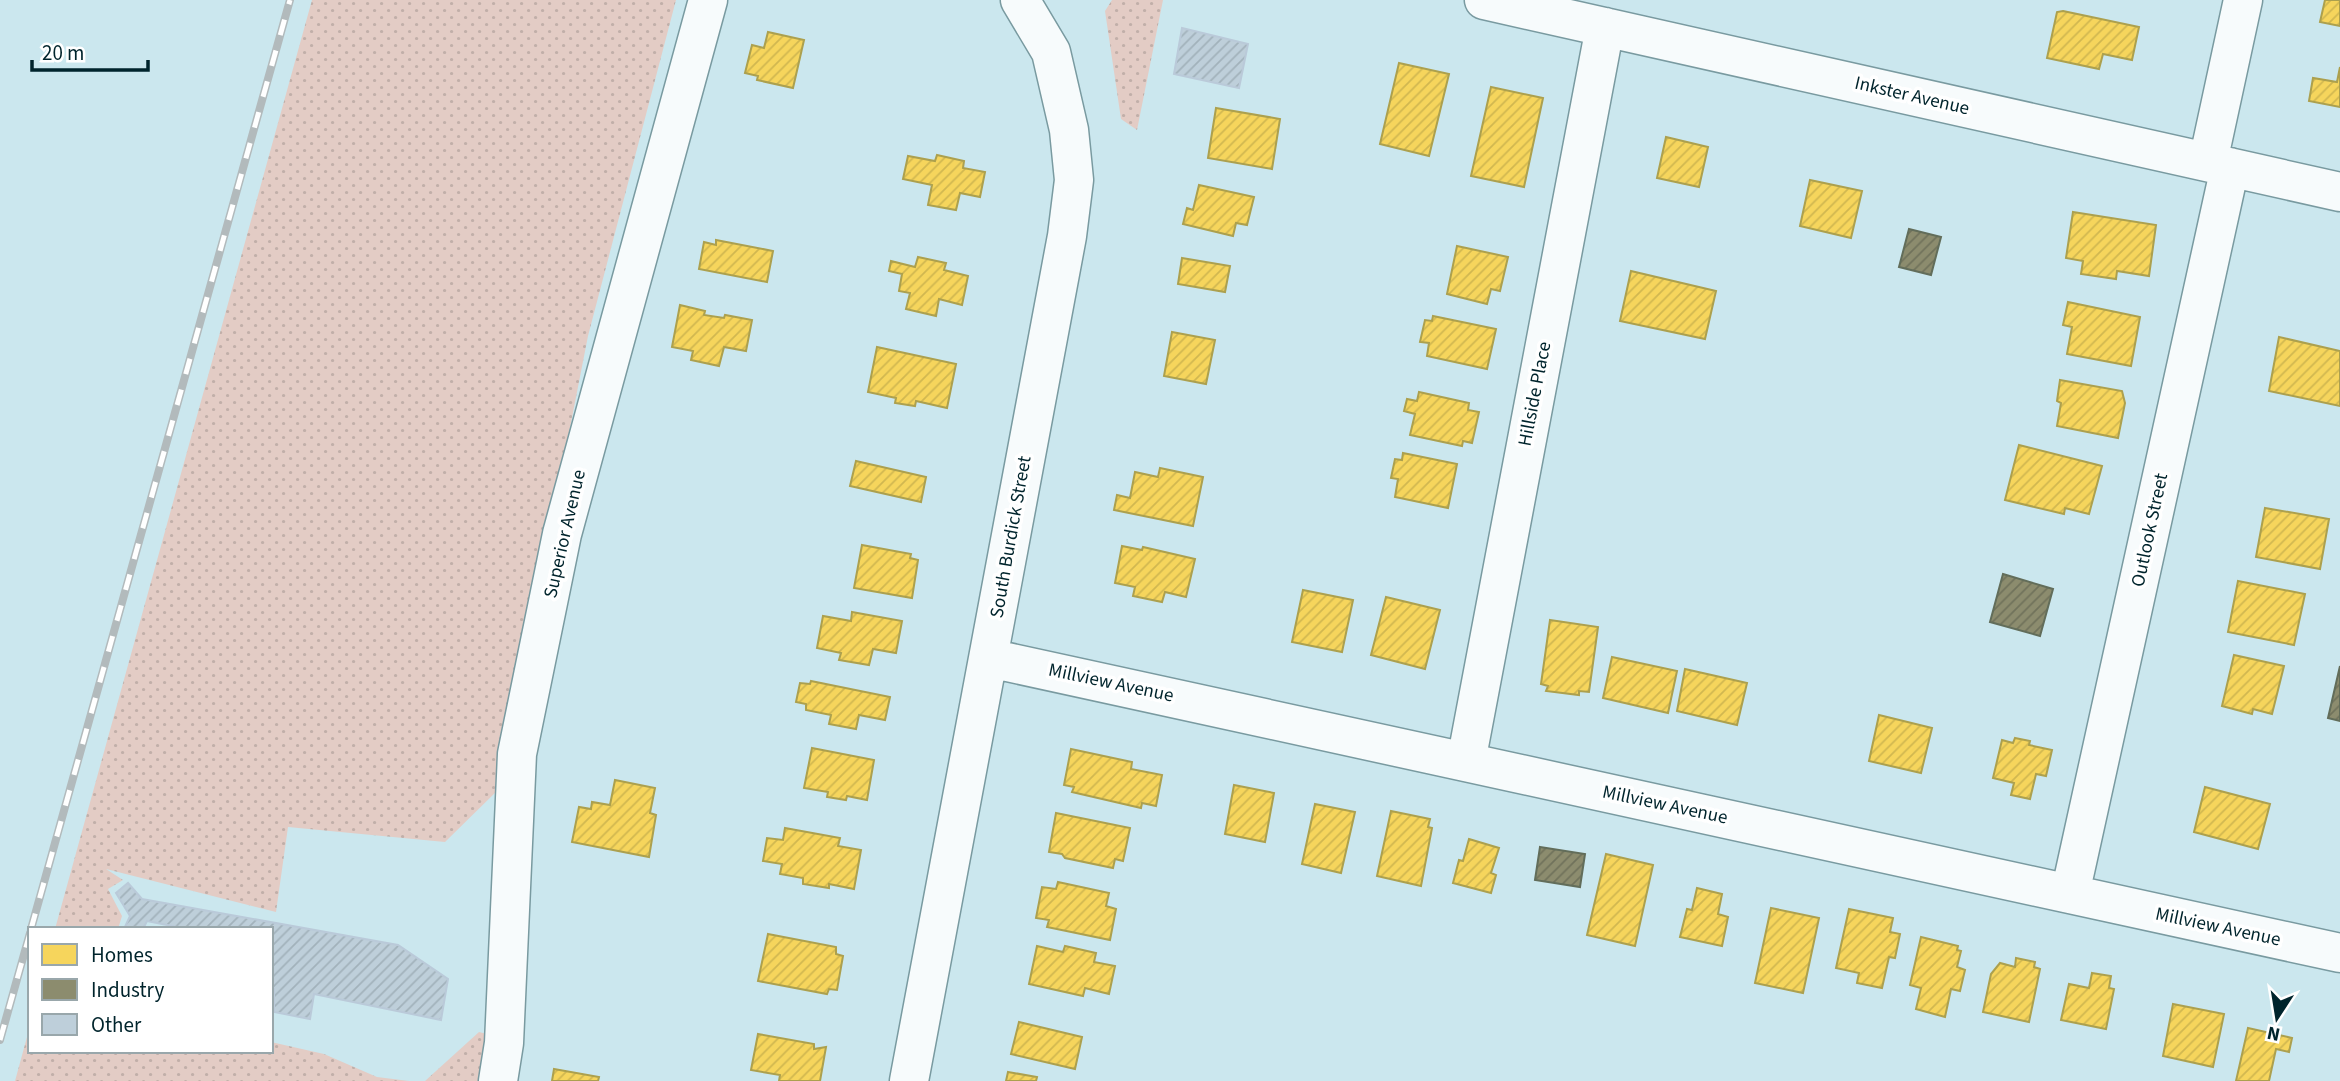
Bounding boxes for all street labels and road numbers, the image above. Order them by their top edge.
street label: Inkster Avenue [1852,70,1972,122]
street label: Hillside Place [1512,339,1558,449]
street label: South Burdick Street [983,453,1039,620]
street label: Superior Avenue [537,467,593,601]
street label: Outlook Street [2125,470,2175,589]
street label: Millview Avenue [1046,657,1176,709]
street label: Millview Avenue [1600,779,1730,831]
street label: Millview Avenue [2153,901,2283,953]

